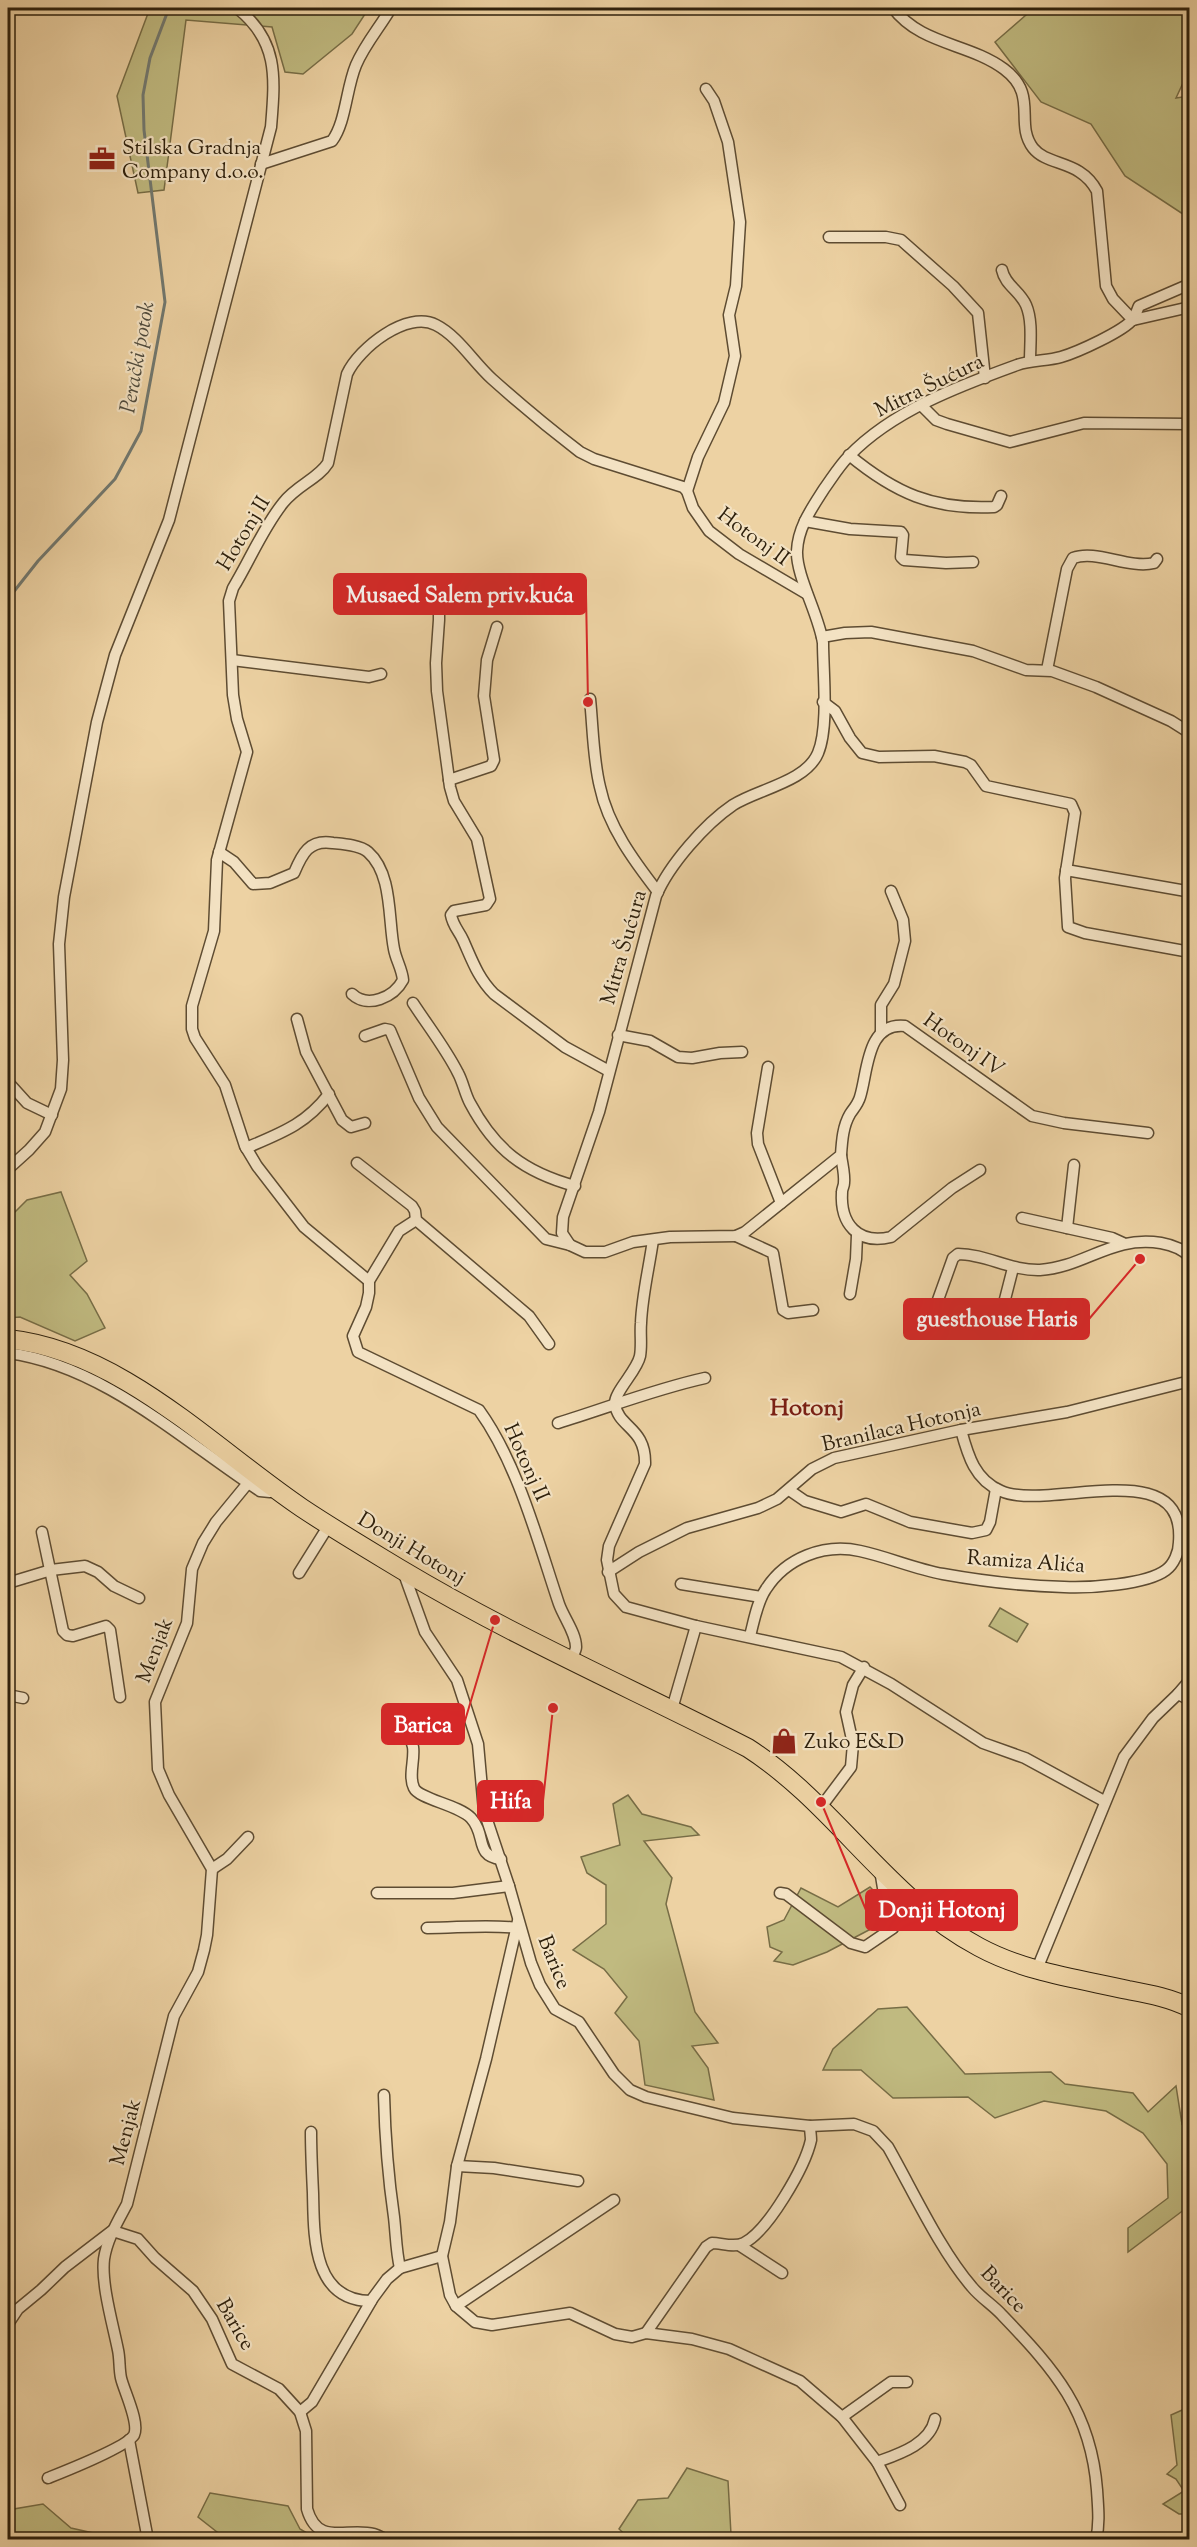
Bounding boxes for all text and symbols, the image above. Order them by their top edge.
place label: Stilska Gradnja Company d.o.o. [122,134,264,188]
office icon: Stilska Gradnja Company d.o.o. [87,144,117,174]
water label: Perački potok [113,299,165,416]
street label: Mitra Šućura [870,347,990,426]
street label: Hotonj II [211,491,279,577]
street label: Hotonj II [711,501,795,574]
callout: Musaed Salem priv.kuća [334,574,586,614]
text: Musaed Salem priv.kuća [346,581,575,613]
street label: Mitra Šućura [594,886,656,1008]
street label: Hotonj IV [916,1007,1010,1085]
callout: guesthouse Haris [904,1299,1089,1339]
text: guesthouse Haris [916,1305,1078,1337]
district label: Hotonj [770,1392,844,1426]
street label: Branilaca Hotonja [819,1395,984,1461]
street label: Hotonj II [495,1419,556,1507]
street label: Donji Hotonj [351,1506,471,1594]
street label: Ramiza Alića [966,1544,1086,1582]
street label: Menjak [130,1613,182,1688]
callout: Barica [382,1704,464,1744]
text: Barica [394,1711,453,1743]
shop icon: Zuko E&D [769,1726,799,1756]
place label: Zuko E&D [804,1728,904,1758]
callout: Hifa [478,1781,543,1821]
text: Hifa [490,1787,533,1819]
callout: Donji Hotonj [866,1890,1017,1930]
text: Donji Hotonj [879,1896,1005,1928]
street label: Barice [529,1931,577,1994]
street label: Menjak [104,2095,150,2169]
street label: Barice [972,2260,1033,2321]
street label: Barice [207,2293,261,2357]

